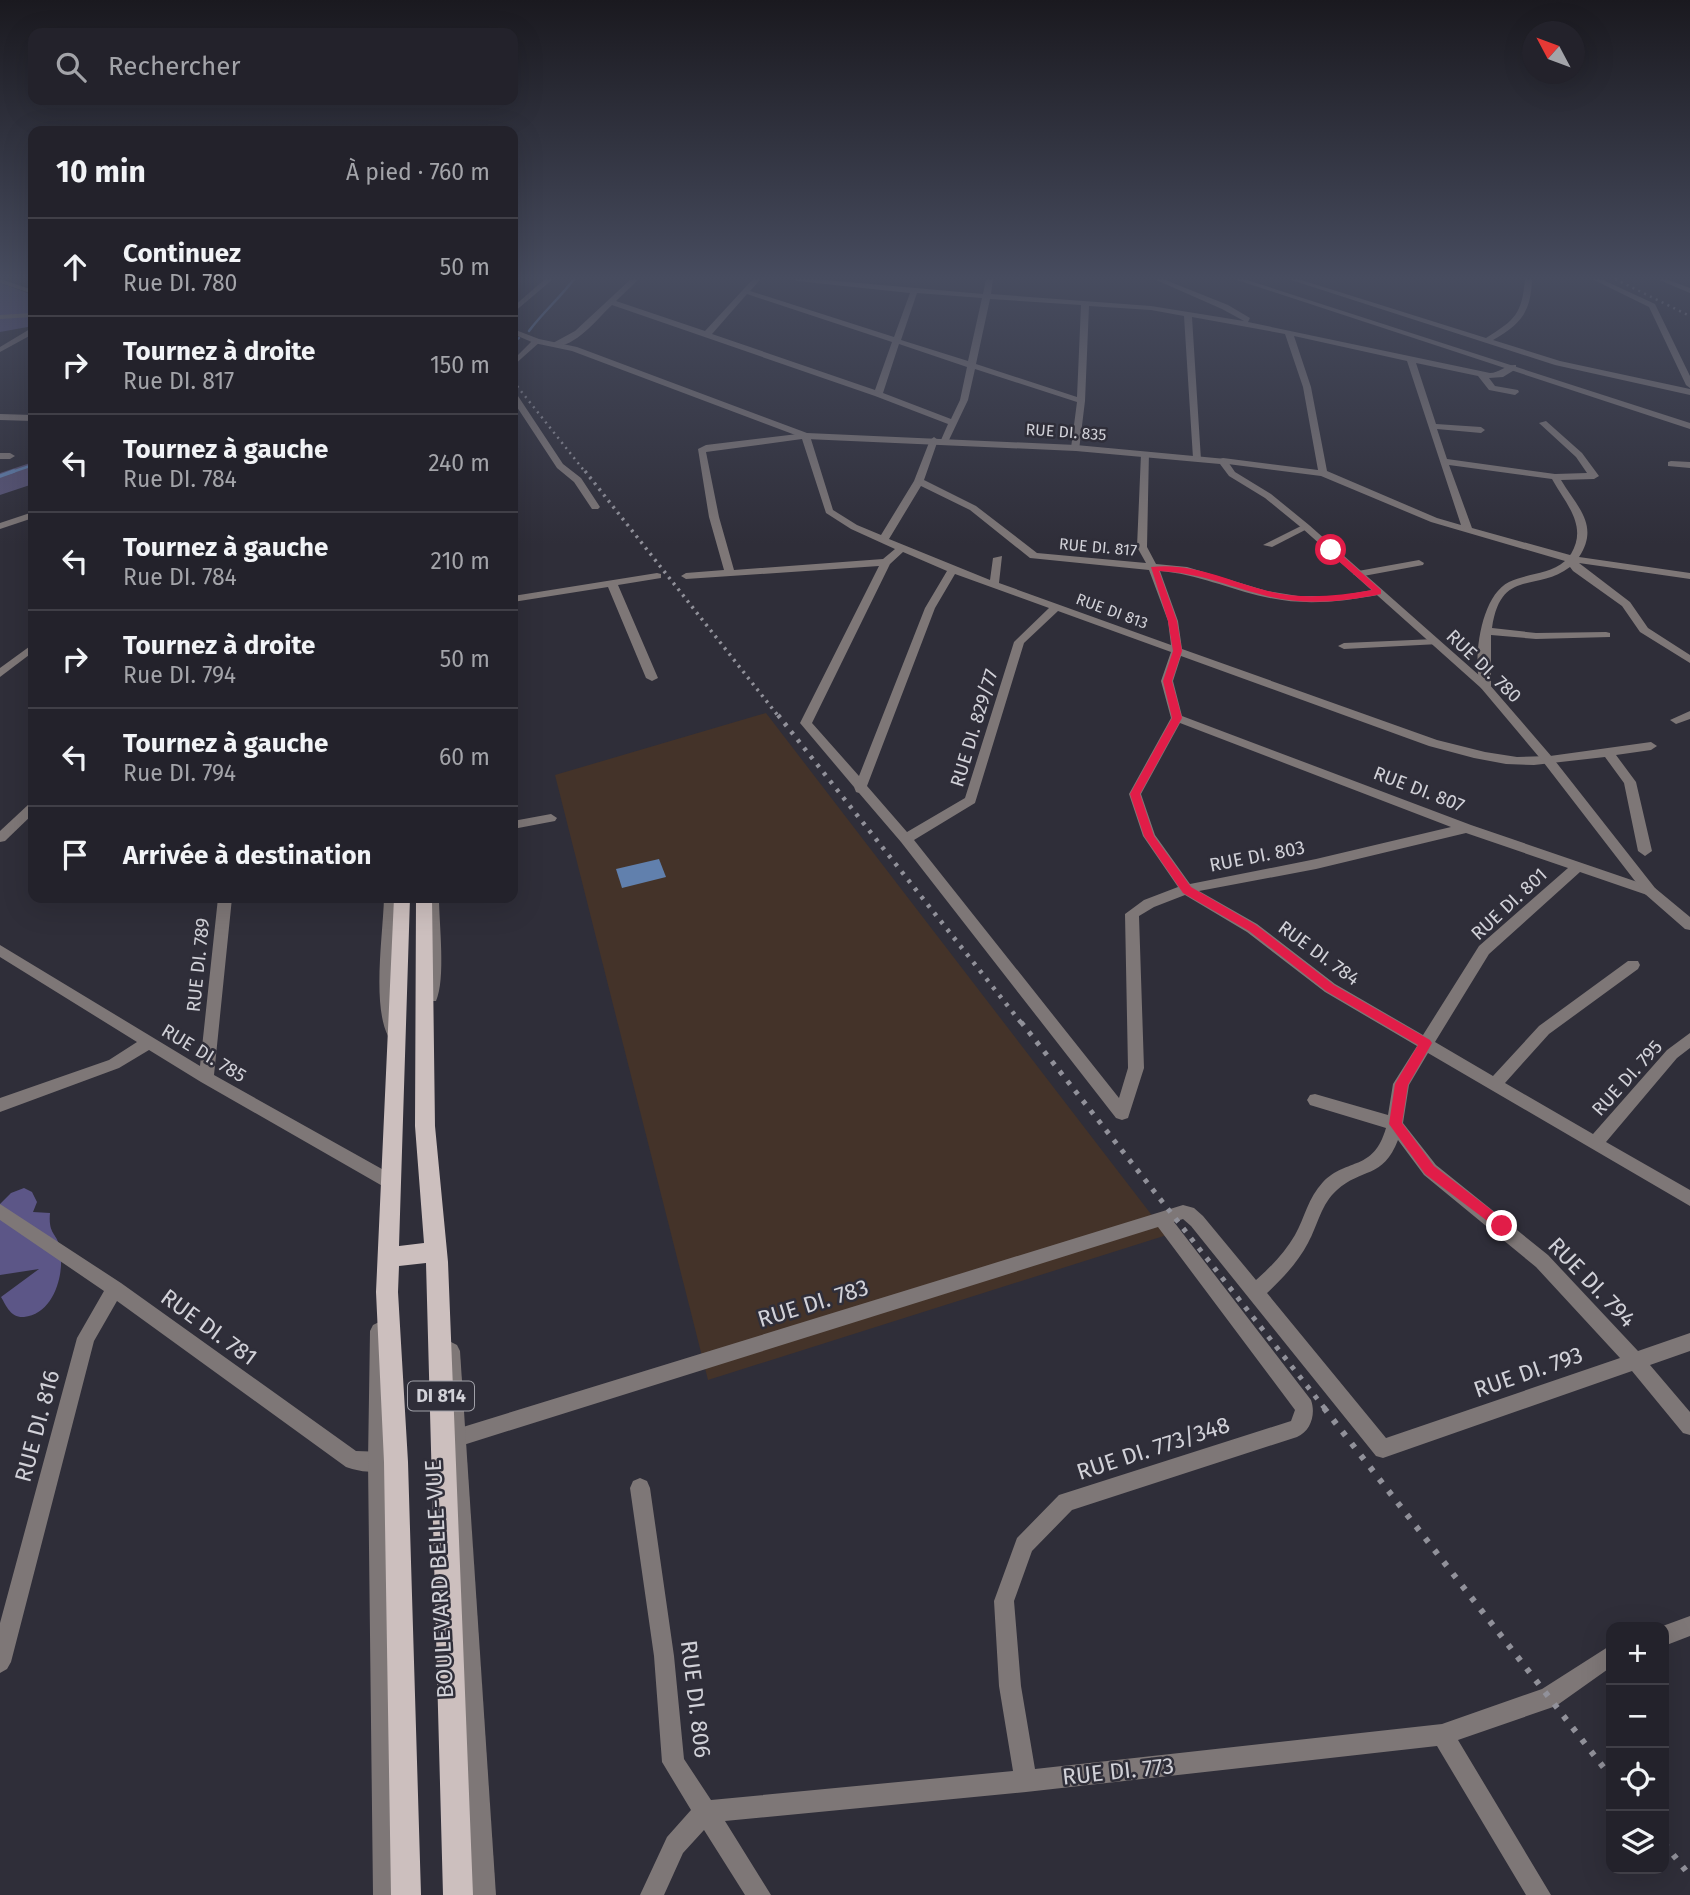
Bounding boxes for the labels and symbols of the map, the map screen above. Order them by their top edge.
north arrow [1522,21,1585,84]
street label: RUE DI. 835 [1025,420,1107,444]
street label: RUE DI. 817 [1058,534,1138,560]
route start [1315,534,1346,565]
street label: RUE DI 813 [1073,589,1151,633]
street label: RUE DI. 780 [1442,624,1526,708]
street label: RUE DI. 829/77 [945,666,1003,790]
street label: RUE DI. 807 [1370,761,1468,817]
street label: RUE DI. 803 [1207,835,1307,877]
street label: RUE DI. 801 [1466,863,1552,945]
street label: RUE DI. 784 [1274,916,1364,990]
street label: RUE DI. 789 [182,917,214,1013]
street label: RUE DI. 785 [158,1019,250,1087]
street label: RUE DI. 795 [1587,1035,1667,1121]
route end [1486,1210,1517,1241]
street label: RUE DI. 794 [1542,1231,1642,1333]
street label: RUE DI. 783 [754,1273,872,1333]
street label: RUE DI. 781 [155,1283,263,1371]
street label: RUE DI. 793 [1470,1340,1586,1404]
street label: RUE DI. 816 [9,1367,65,1485]
road number: DI 814 [408,1381,474,1410]
street label: RUE DI. 773/348 [1073,1410,1233,1486]
street label: BOULEVARD BELLE-VUE [419,1459,459,1699]
street label: RUE DI. 806 [675,1639,717,1759]
street label: RUE DI. 773 [1061,1751,1175,1791]

